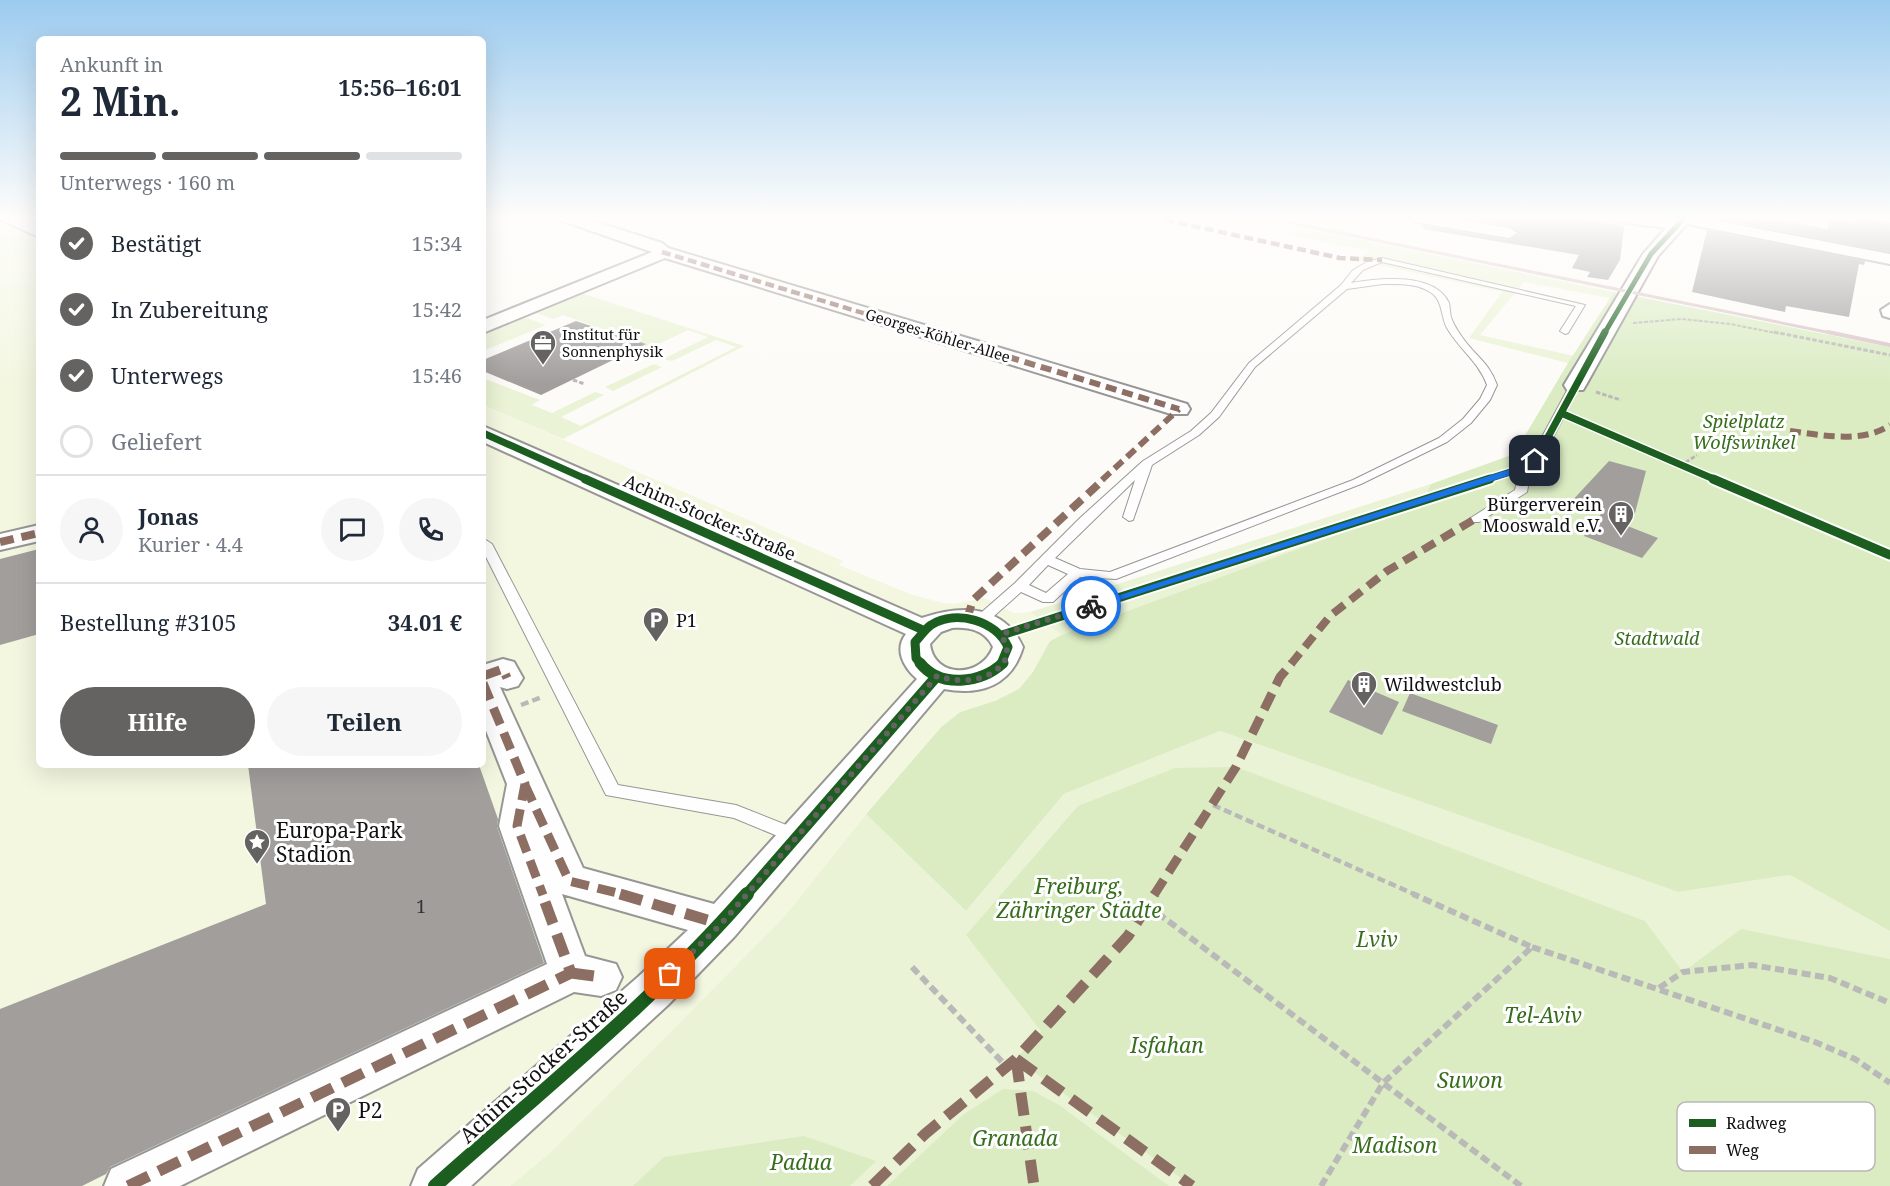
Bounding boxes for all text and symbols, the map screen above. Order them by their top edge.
text: Ankunft in [60,51,163,78]
text: 15:56–16:01 [338,72,462,102]
text: 2 Min. [60,74,181,127]
text: Unterwegs · 160 m [60,169,235,196]
icon: check [60,227,93,260]
text: Bestätigt [111,228,202,258]
text: 15:34 [412,230,462,257]
icon: check [60,293,93,326]
text: In Zubereitung [111,294,268,324]
text: 15:42 [412,296,462,323]
street label: Georges-Köhler-Allee [863,303,1013,367]
place label: Institut für Sonnenphysik [562,324,663,361]
office icon: Institut für Sonnenphysik [528,328,558,366]
icon: check [60,359,93,392]
text: Unterwegs [111,360,223,390]
text: 15:46 [412,362,462,389]
park label: Spielplatz Wolfswinkel [1693,409,1796,454]
text: Geliefert [111,426,202,456]
pin [1509,435,1560,486]
icon: home [1518,444,1551,477]
street label: Achim-Stocker-Straße [620,468,800,566]
place label: Bürgerverein Mooswald e.V. [1482,492,1602,537]
button: person [60,498,123,561]
button: chat [321,498,384,561]
button: phone [399,498,462,561]
building icon: Bürgerverein Mooswald e.V. [1606,499,1636,537]
text: Jonas [138,501,199,531]
text: Kurier · 4.4 [138,531,243,558]
courier [1061,576,1121,636]
icon: bike [1075,590,1108,623]
parking icon: P1 [641,605,671,643]
text: Bestellung #3105 [60,607,236,637]
text: 34.01 € [388,607,462,637]
place label: P1 [676,608,697,632]
park label: Stadtwald [1615,626,1700,650]
building icon: Wildwestclub [1349,669,1379,707]
place label: Wildwestclub [1384,672,1502,696]
button: Hilfe [60,687,255,756]
button: Teilen [267,687,462,756]
place label: Europa-Park Stadion [276,816,403,868]
place icon: Europa-Park Stadion [242,827,272,865]
park label: Freiburg, Zähringer Städte [995,872,1162,924]
house number: 1 [416,894,426,918]
park label: Lviv [1355,925,1398,953]
pin [644,948,695,999]
icon: bag [653,957,686,990]
street label: Achim-Stocker-Straße [453,983,633,1149]
park label: Tel-Aviv [1504,1001,1582,1029]
park label: Isfahan [1129,1031,1204,1059]
park label: Suwon [1437,1066,1503,1094]
parking icon: P2 [323,1095,353,1133]
place label: P2 [358,1096,382,1124]
legend [1677,1102,1875,1171]
text: Radweg [1726,1112,1787,1134]
park label: Granada [972,1124,1059,1152]
park label: Madison [1352,1131,1438,1159]
text: Weg [1726,1139,1759,1161]
park label: Padua [769,1148,833,1176]

